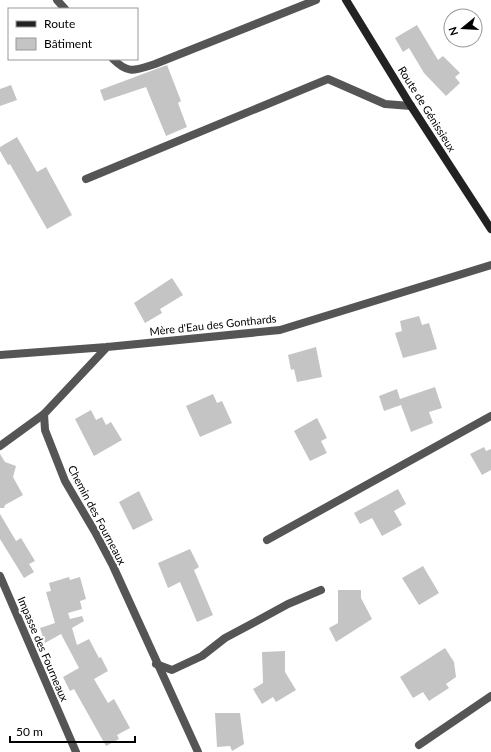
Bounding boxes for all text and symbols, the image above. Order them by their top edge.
legend [8,8,138,60]
north arrow [443,8,483,48]
text: Route [44,16,75,31]
text: N [446,25,461,37]
text: Bâtiment [44,36,93,51]
street label: Route de Génissieux [396,64,459,154]
street label: Mère d'Eau des Gonthards [149,311,277,338]
street label: Chemin des Fourneaux [66,463,129,567]
street label: Impasse des Fourneaux [15,594,72,704]
scale bar [10,718,135,744]
text: 50 m [16,724,43,739]

